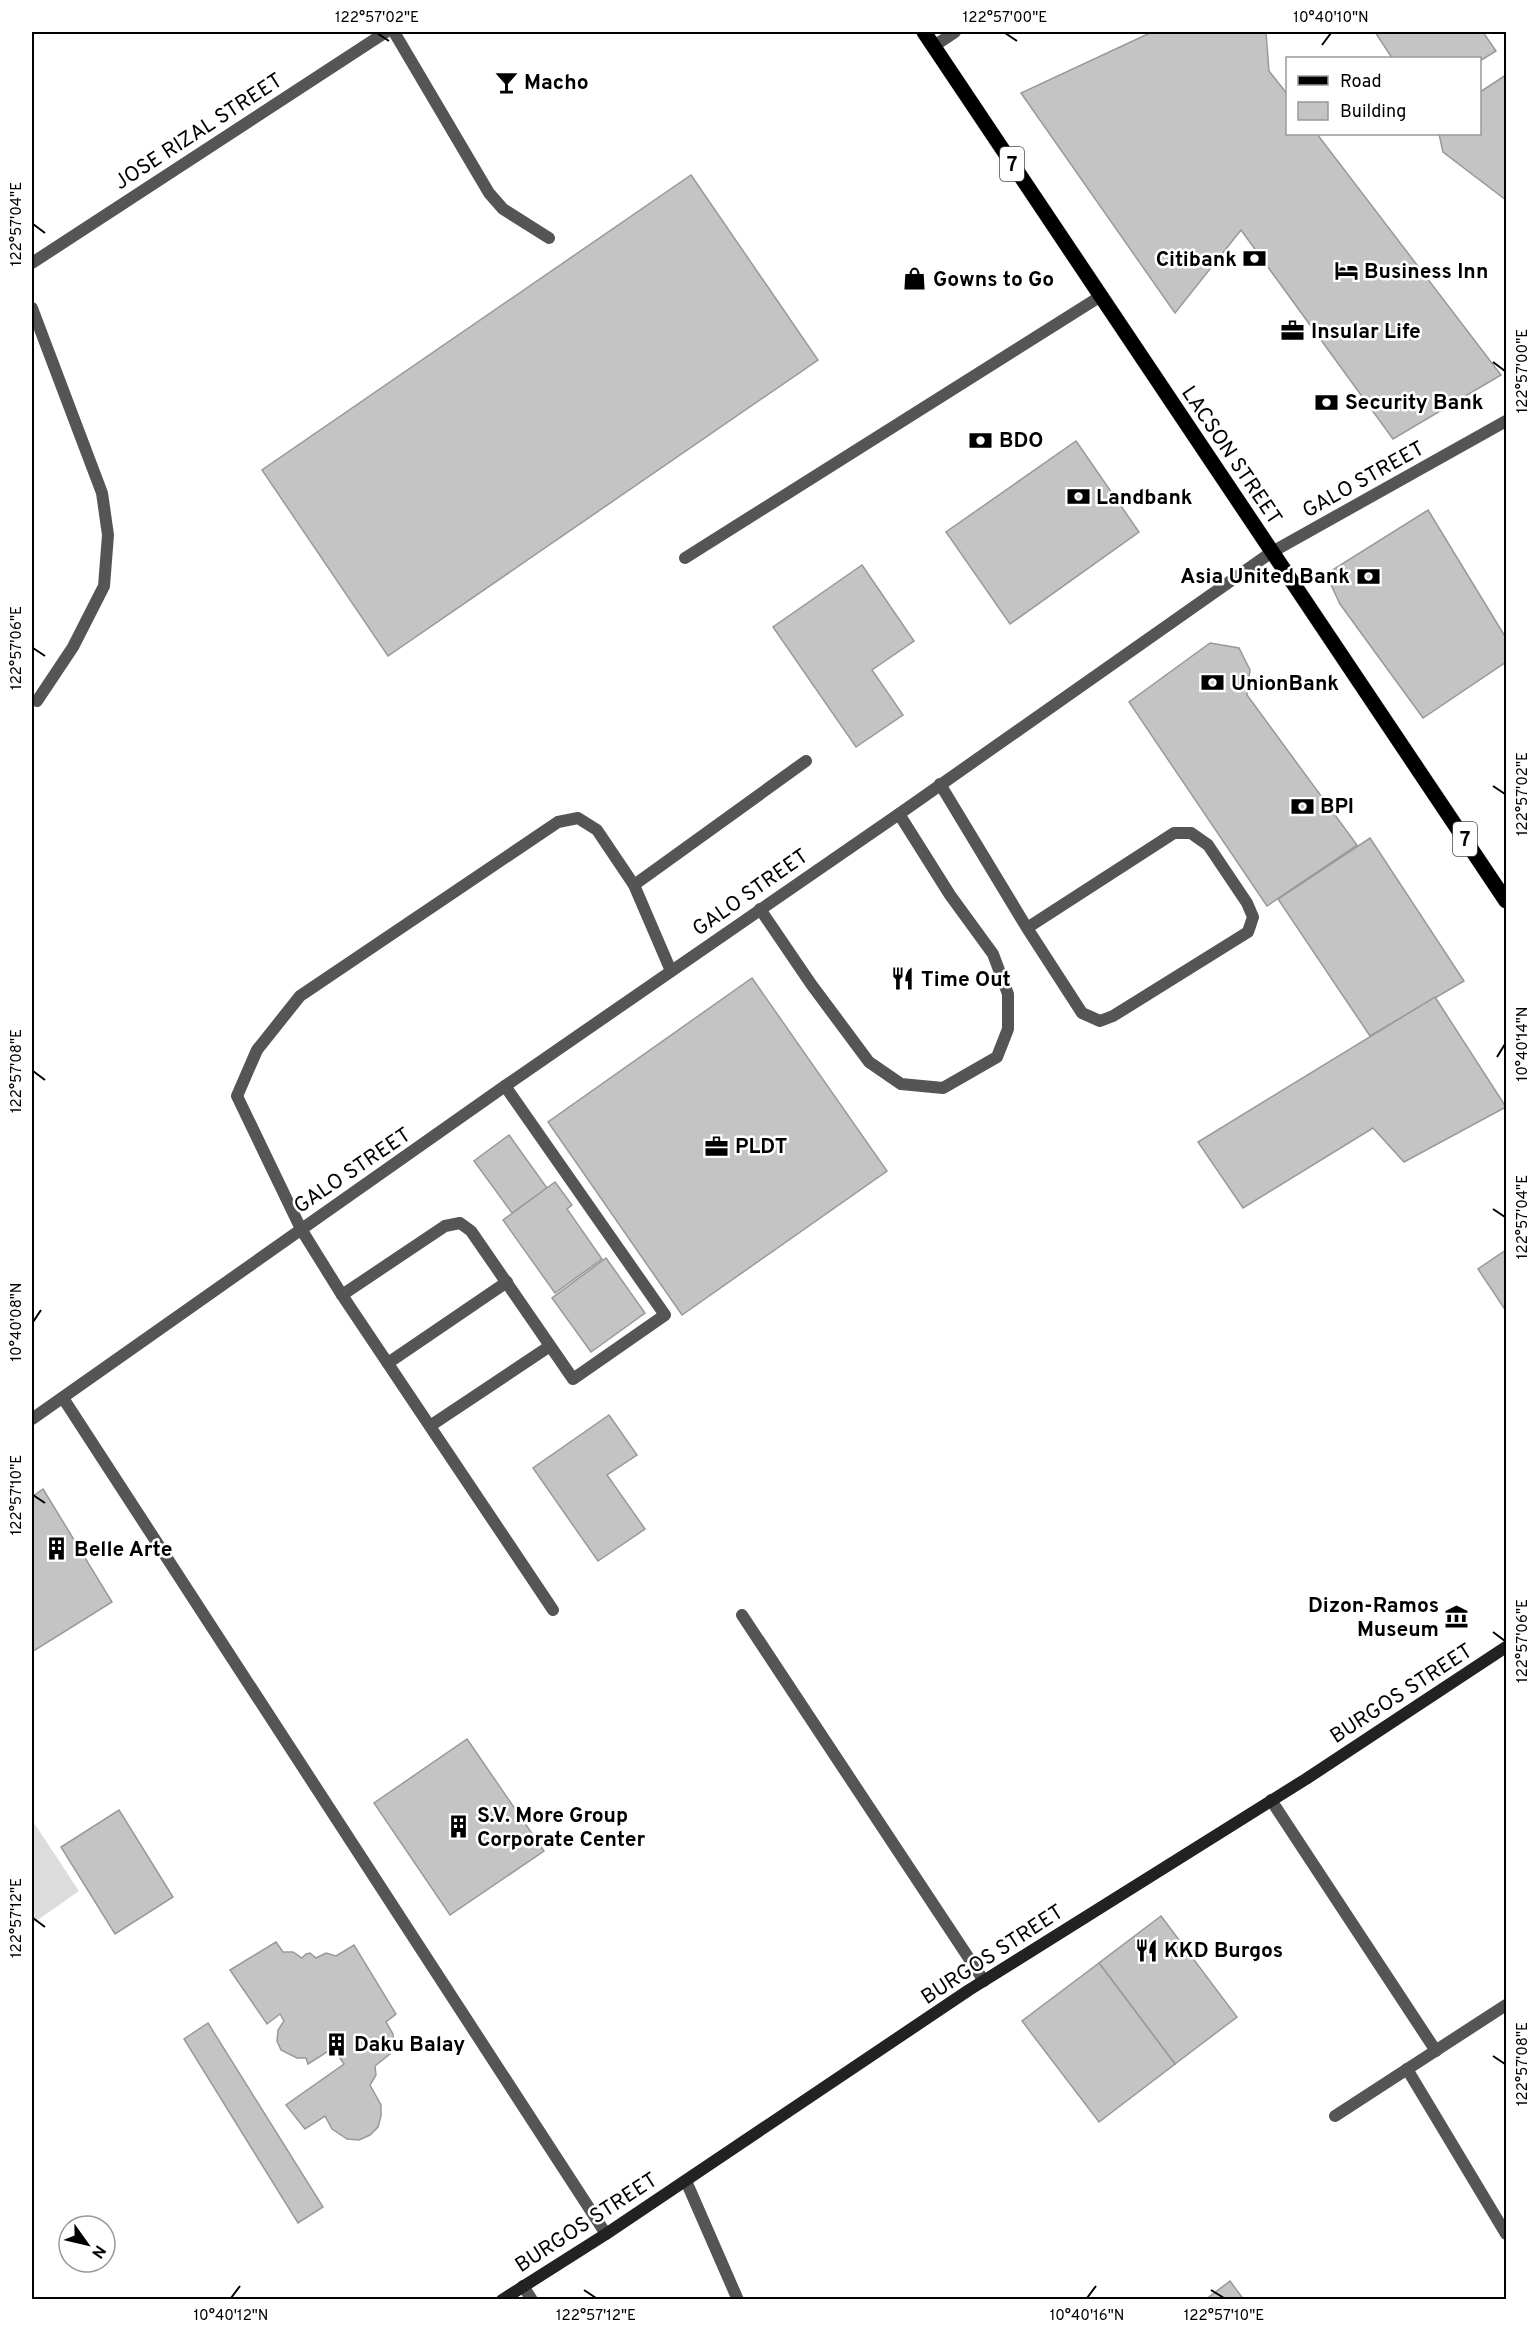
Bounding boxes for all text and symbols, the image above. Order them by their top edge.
text: 122°57'02"E [335,9,419,28]
text: 122°57'00"E [963,9,1047,28]
text: 10°40'10"N [1293,9,1369,28]
legend [1286,57,1481,135]
street label: JOSE RIZAL STREET [109,68,288,197]
bar icon: Macho [493,69,519,95]
place label: Macho [524,70,589,97]
text: Road [1340,71,1382,94]
text: Building [1340,101,1406,124]
road number: 7 [1000,147,1024,181]
text: 122°57'04"E [8,182,27,266]
bank icon: Citibank [1242,246,1268,272]
place label: Citibank [1156,247,1237,274]
hotel icon: Business Inn [1333,258,1359,284]
place label: Business Inn [1364,259,1488,286]
shop icon: Gowns to Go [902,266,928,292]
place label: Gowns to Go [933,267,1054,294]
office icon: Insular Life [1280,318,1306,344]
place label: Insular Life [1311,319,1421,346]
text: 122°57'00"E [1514,329,1533,413]
street label: LACSON STREET [1174,381,1287,531]
bank icon: Security Bank [1314,389,1340,415]
place label: Security Bank [1345,390,1484,417]
bank icon: BDO [968,427,994,453]
place label: BDO [999,428,1044,455]
street label: GALO STREET [1298,436,1429,525]
bank icon: Landbank [1065,484,1091,510]
place label: Landbank [1096,485,1193,512]
bank icon: Asia United Bank [1355,563,1381,589]
place label: Asia United Bank [1180,564,1350,591]
text: 122°57'06"E [8,606,27,690]
bank icon: UnionBank [1200,670,1226,696]
place label: UnionBank [1231,671,1339,698]
text: 122°57'02"E [1514,752,1533,836]
bank icon: BPI [1289,793,1315,819]
place label: BPI [1320,794,1354,821]
road number: 7 [1453,822,1477,856]
street label: GALO STREET [688,843,814,943]
restaurant icon: Time Out [890,966,916,992]
place label: Time Out [921,967,1011,994]
text: 10°40'14"N [1514,1007,1533,1081]
text: 122°57'08"E [8,1029,27,1113]
street label: GALO STREET [289,1122,417,1220]
office icon: PLDT [704,1133,730,1159]
place label: PLDT [735,1134,787,1161]
text: 122°57'04"E [1514,1175,1533,1259]
text: 10°40'08"N [8,1283,27,1361]
text: 122°57'10"E [8,1455,27,1535]
building icon: Belle Arte [43,1536,69,1562]
place label: Belle Arte [74,1537,172,1564]
place label: Dizon-Ramos Museum [1308,1593,1439,1644]
text: 122°57'06"E [1514,1599,1533,1683]
museum icon: Dizon-Ramos Museum [1444,1604,1470,1630]
street label: BURGOS STREET [1325,1638,1478,1750]
place label: S.V. More Group Corporate Center [477,1803,646,1854]
building icon: S.V. More Group Corporate Center [446,1814,472,1840]
text: 122°57'12"E [8,1878,27,1958]
street label: BURGOS STREET [916,1899,1069,2011]
restaurant icon: KKD Burgos [1133,1937,1159,1963]
place label: KKD Burgos [1164,1938,1283,1965]
text: 122°57'08"E [1514,2022,1533,2106]
building icon: Daku Balay [323,2031,349,2057]
place label: Daku Balay [354,2032,465,2059]
street label: BURGOS STREET [510,2167,663,2279]
north arrow [57,2214,117,2274]
text: N [86,2241,109,2262]
text: 10°40'12"N [194,2307,268,2326]
text: 122°57'12"E [556,2307,636,2326]
text: 10°40'16"N [1050,2307,1124,2326]
text: 122°57'10"E [1184,2307,1264,2326]

